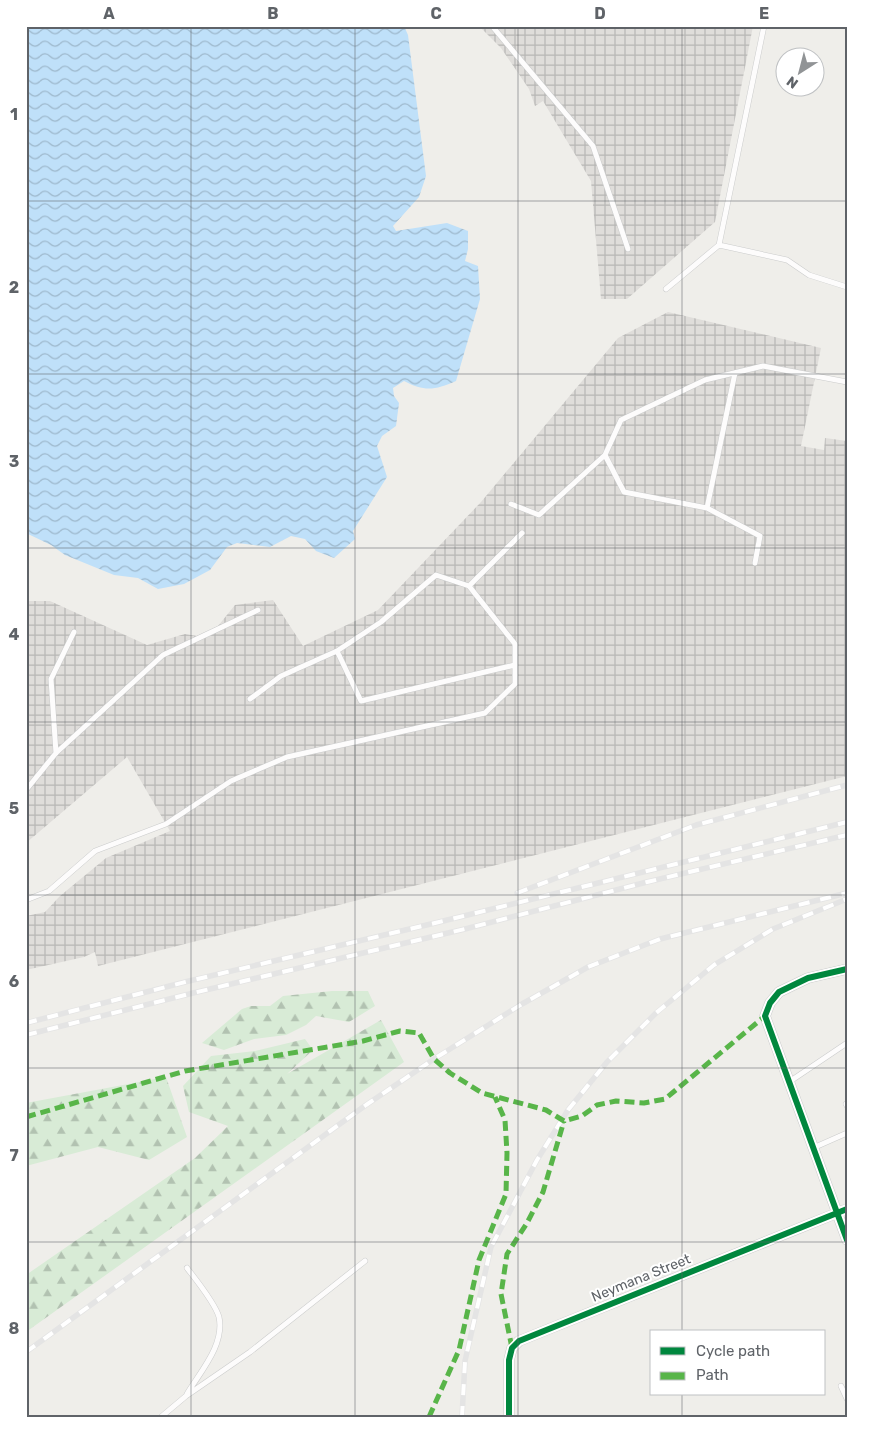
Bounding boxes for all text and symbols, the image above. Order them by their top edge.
text: A [103,4,115,23]
text: B [267,4,279,23]
text: C [430,4,442,23]
text: D [594,4,606,23]
text: E [759,4,769,23]
north arrow [776,48,826,98]
text: N [784,72,802,92]
text: 1 [10,105,18,124]
text: 2 [9,278,19,297]
text: 3 [9,452,19,471]
text: 4 [9,625,20,644]
text: 5 [9,799,19,818]
text: 6 [9,972,19,991]
text: 7 [9,1146,19,1165]
street label: Neymana Street [589,1250,693,1306]
text: 8 [9,1319,20,1338]
legend [650,1330,826,1396]
text: Cycle path [696,1342,770,1360]
text: Path [696,1366,729,1384]

